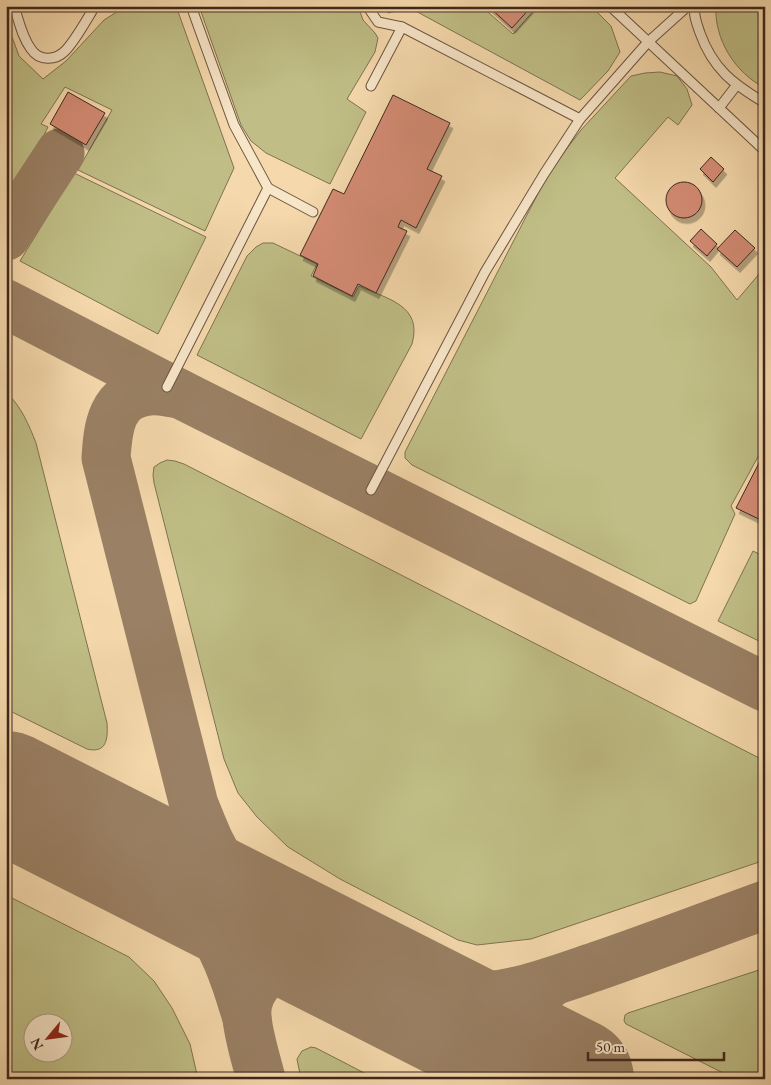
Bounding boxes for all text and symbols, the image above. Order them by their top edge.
north arrow [22,1012,72,1062]
scale bar [588,1030,725,1062]
text: N [26,1034,47,1054]
text: 50 m [596,1037,625,1056]

